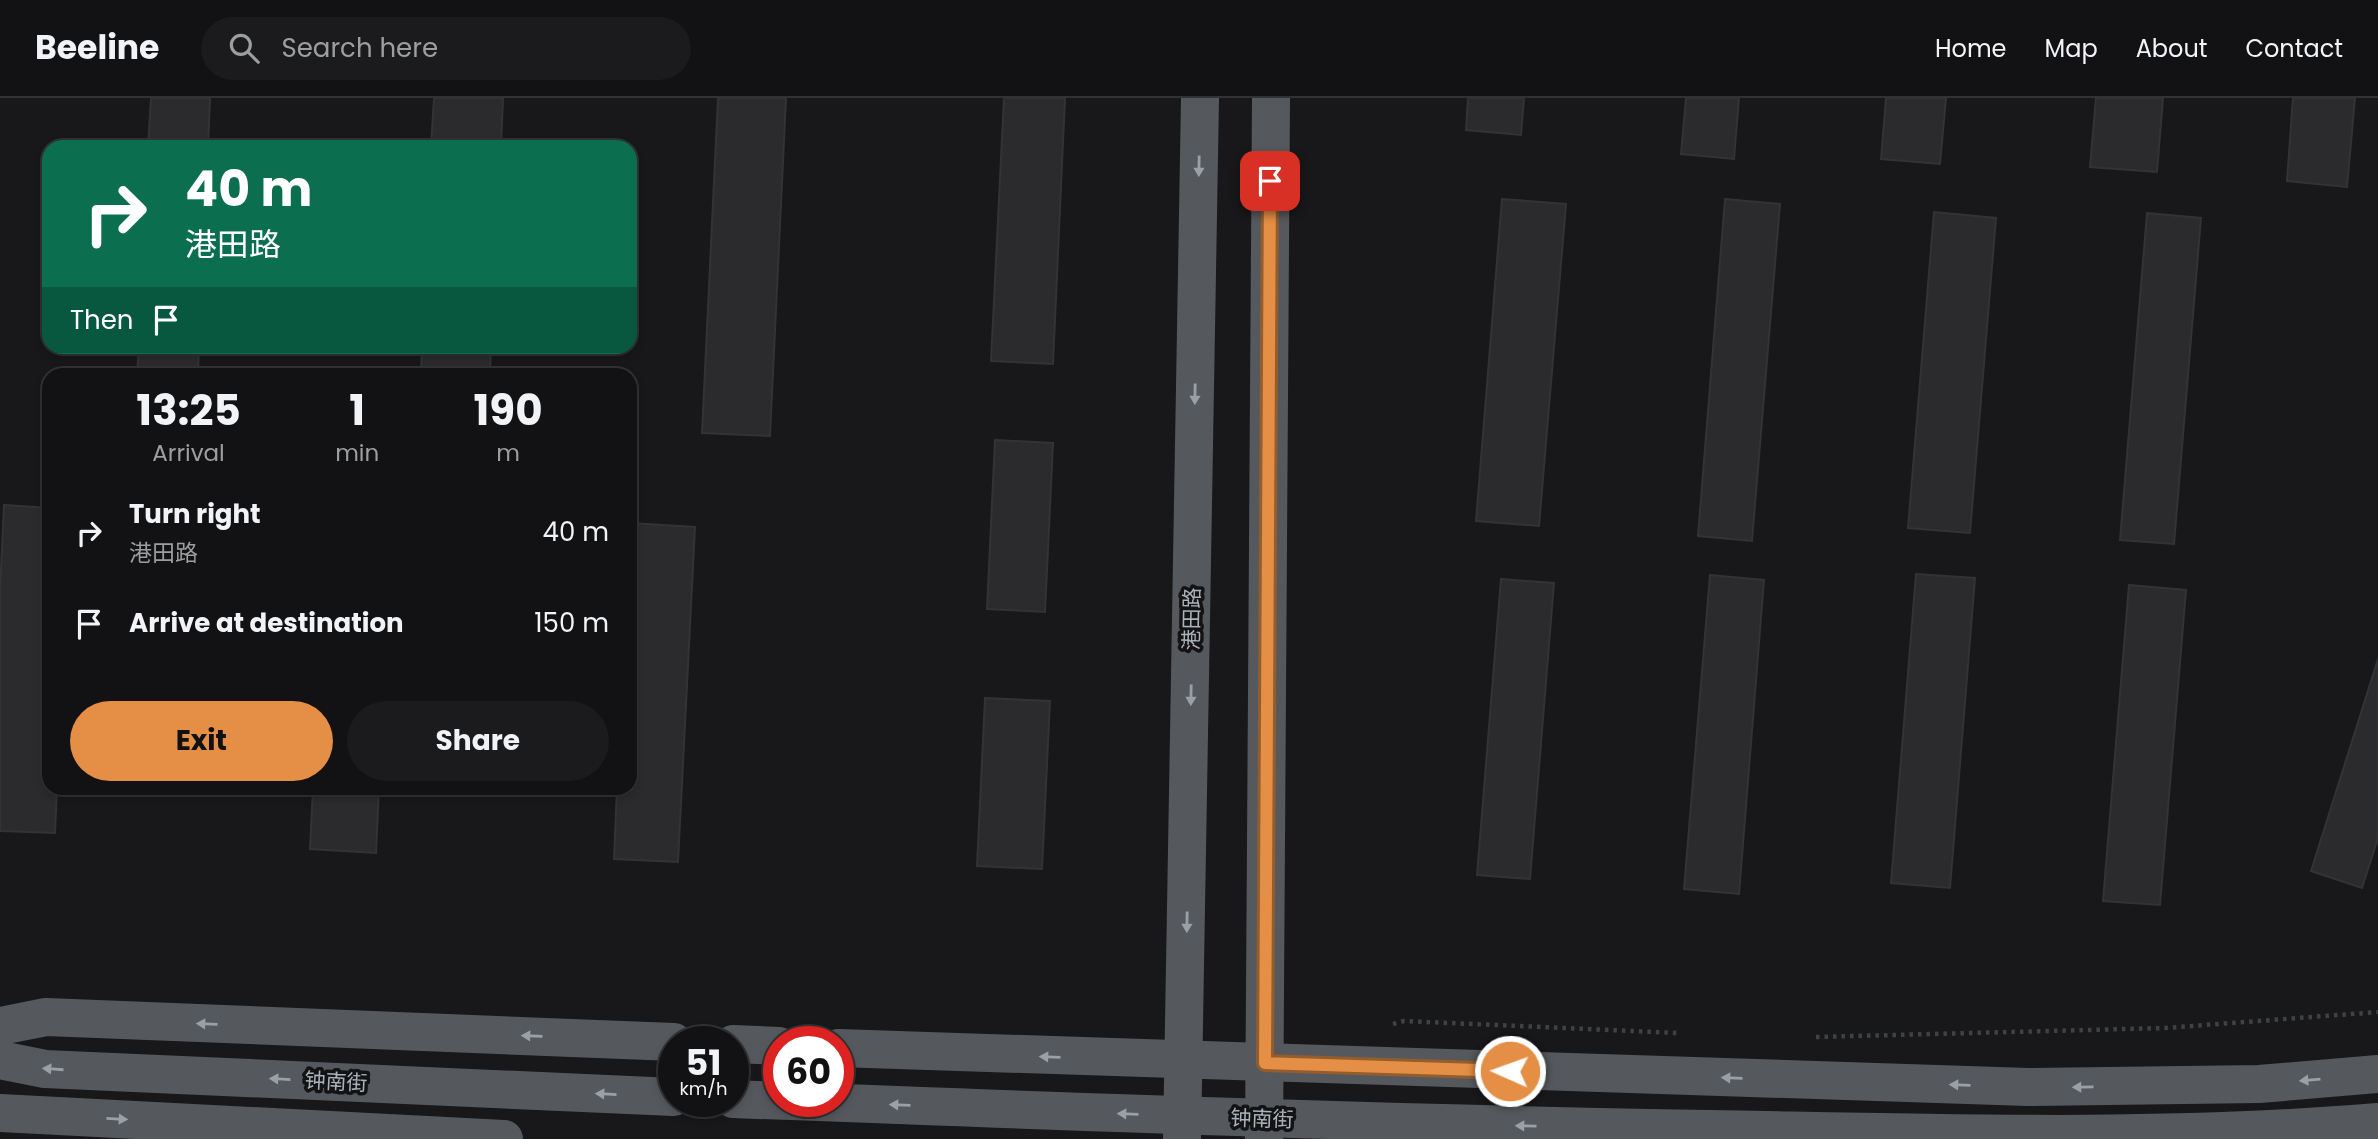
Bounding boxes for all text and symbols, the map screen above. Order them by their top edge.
search box [201,17,691,80]
text: Beeline [35,24,159,71]
icon: search [225,29,263,67]
text: Search here [281,30,438,66]
text: Home [1935,32,2007,65]
text: Map [2045,32,2098,65]
text: About [2136,32,2207,65]
text: Contact [2245,32,2343,65]
pin [1240,151,1300,211]
text: 40 m [185,155,312,223]
one-way arrow [1193,155,1205,177]
icon: arrive [1251,162,1289,200]
icon: right [70,168,161,259]
text: 港田路 [185,222,281,267]
icon: arrive [147,301,185,339]
text: Then [70,302,133,338]
text: 13:25 [136,381,241,440]
text: 1 [349,381,365,440]
text: 190 [474,381,543,440]
one-way arrow [1189,383,1201,405]
text: Arrival [152,437,225,469]
text: min [335,437,379,469]
text: m [496,437,520,469]
text: Turn right [129,496,261,532]
icon: right [70,514,108,552]
text: 40 m [543,514,609,550]
text: 港田路 [129,537,198,569]
street label: 港田路 [1176,587,1207,651]
icon: arrive [70,605,108,643]
text: Arrive at destination [129,605,404,641]
text: 150 m [534,605,609,641]
one-way arrow [1185,684,1196,706]
button: Exit [70,701,333,781]
button: Share [347,701,609,781]
one-way arrow [1181,911,1193,933]
one-way arrow [196,1018,218,1029]
speed limit sign: 60 [763,1026,854,1117]
one-way arrow [521,1031,543,1042]
position arrow [1473,1034,1547,1108]
text: 51 [686,1038,721,1087]
one-way arrow [1039,1051,1061,1062]
one-way arrow [42,1063,64,1074]
street label: 钟南街 [304,1065,368,1098]
one-way arrow [1721,1073,1743,1084]
one-way arrow [269,1074,291,1085]
one-way arrow [2299,1075,2321,1086]
text: km/h [680,1076,727,1101]
one-way arrow [1948,1080,1970,1091]
one-way arrow [2071,1081,2093,1093]
one-way arrow [594,1088,616,1099]
one-way arrow [889,1100,911,1111]
street label: 钟南街 [1230,1103,1294,1134]
one-way arrow [1116,1108,1138,1119]
one-way arrow [106,1113,128,1124]
one-way arrow [1515,1120,1537,1132]

